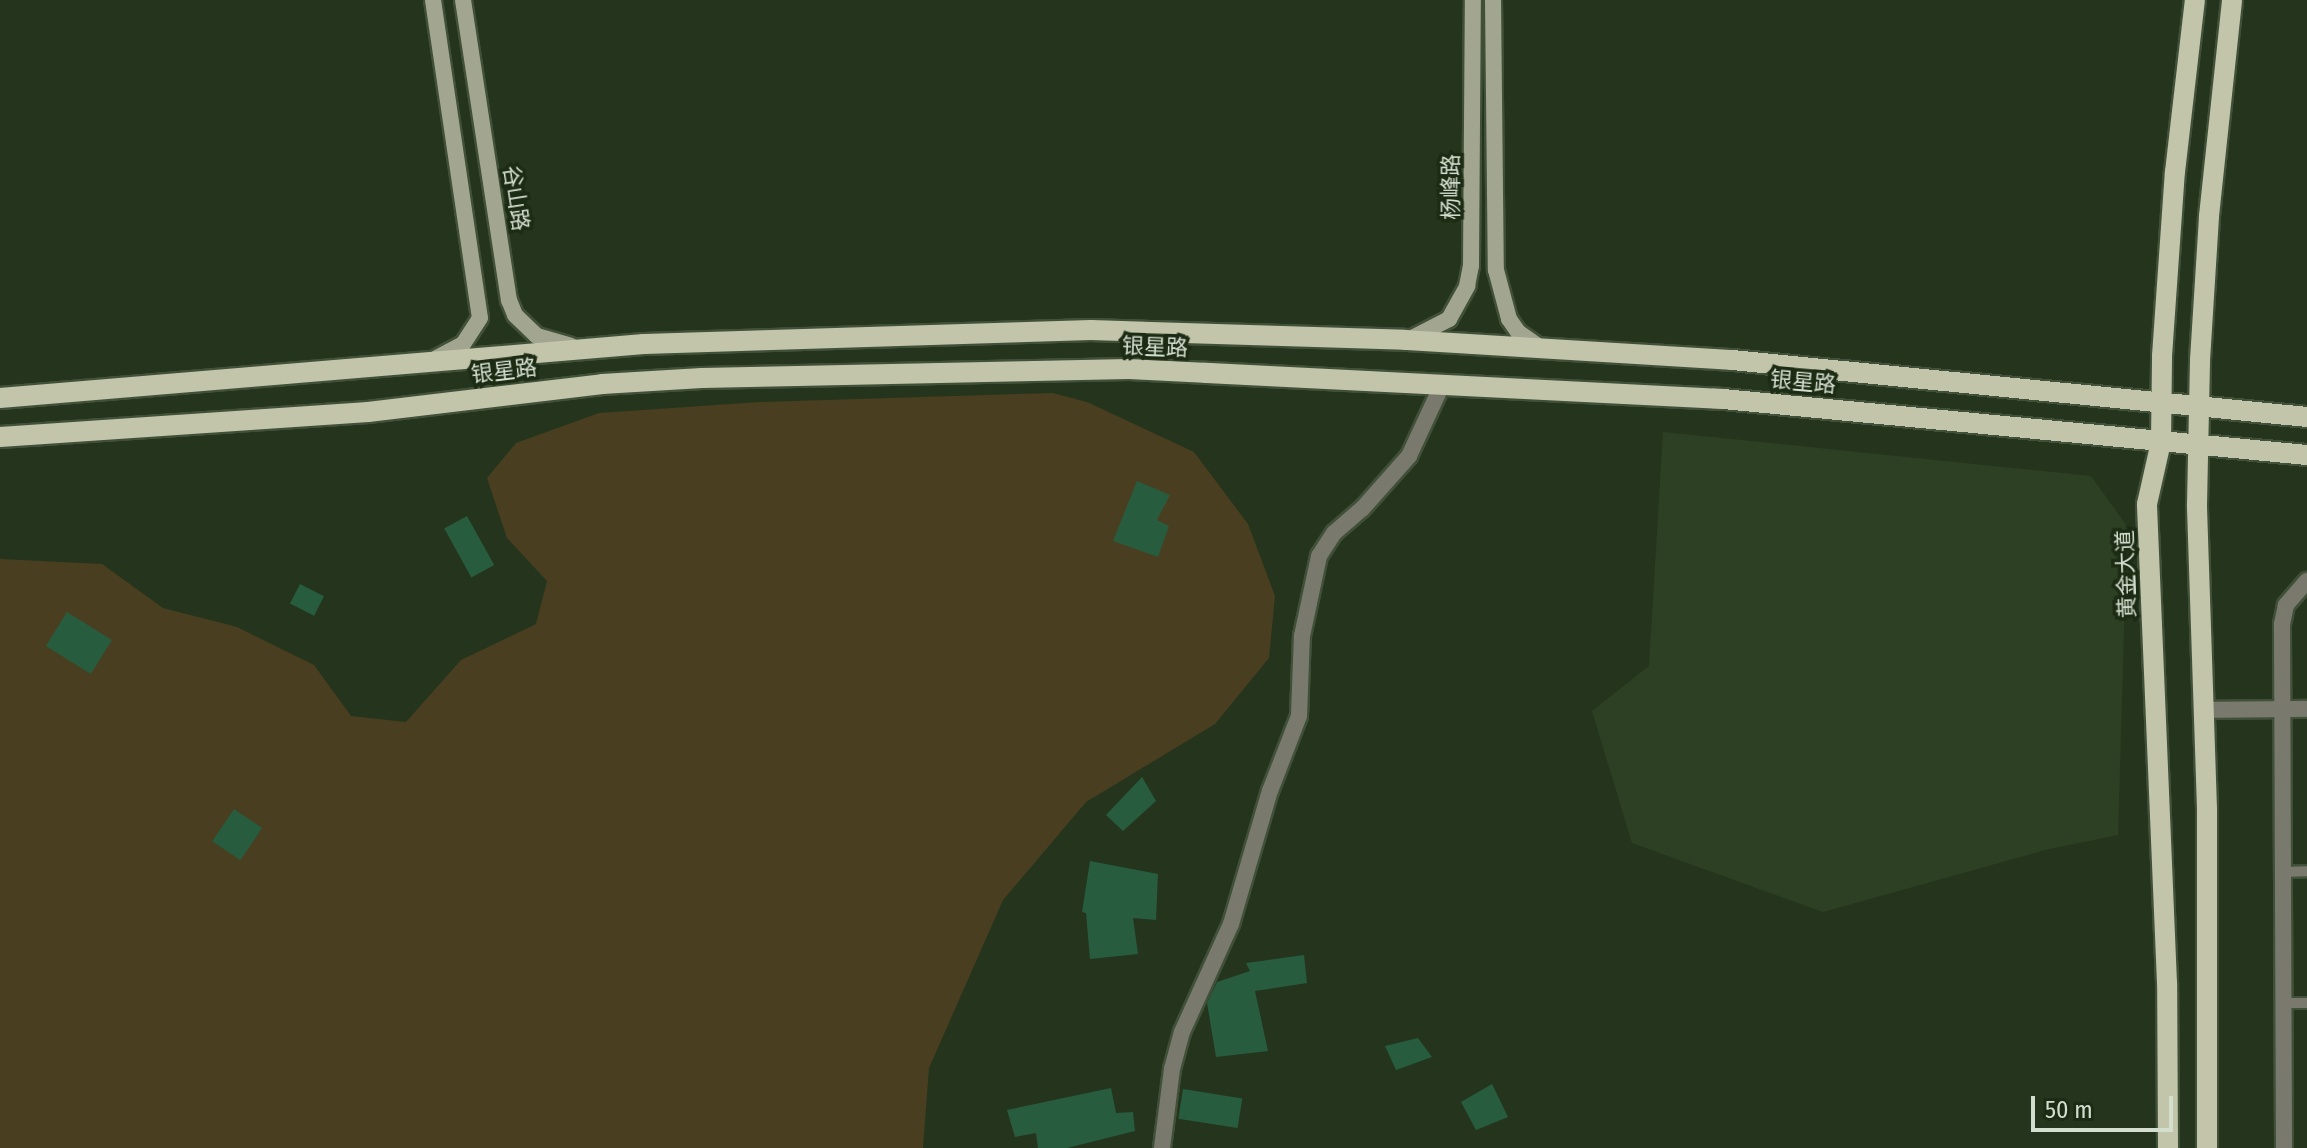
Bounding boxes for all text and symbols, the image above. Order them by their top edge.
street label: 杨峰路 [1438,154,1464,220]
street label: 谷山路 [498,163,534,233]
street label: 银星路 [1122,333,1188,361]
street label: 银星路 [470,354,538,388]
street label: 银星路 [1769,366,1837,398]
street label: 黄金大道 [2111,530,2141,618]
scale bar [2035,1080,2177,1130]
text: 50 m [2045,1096,2093,1124]

